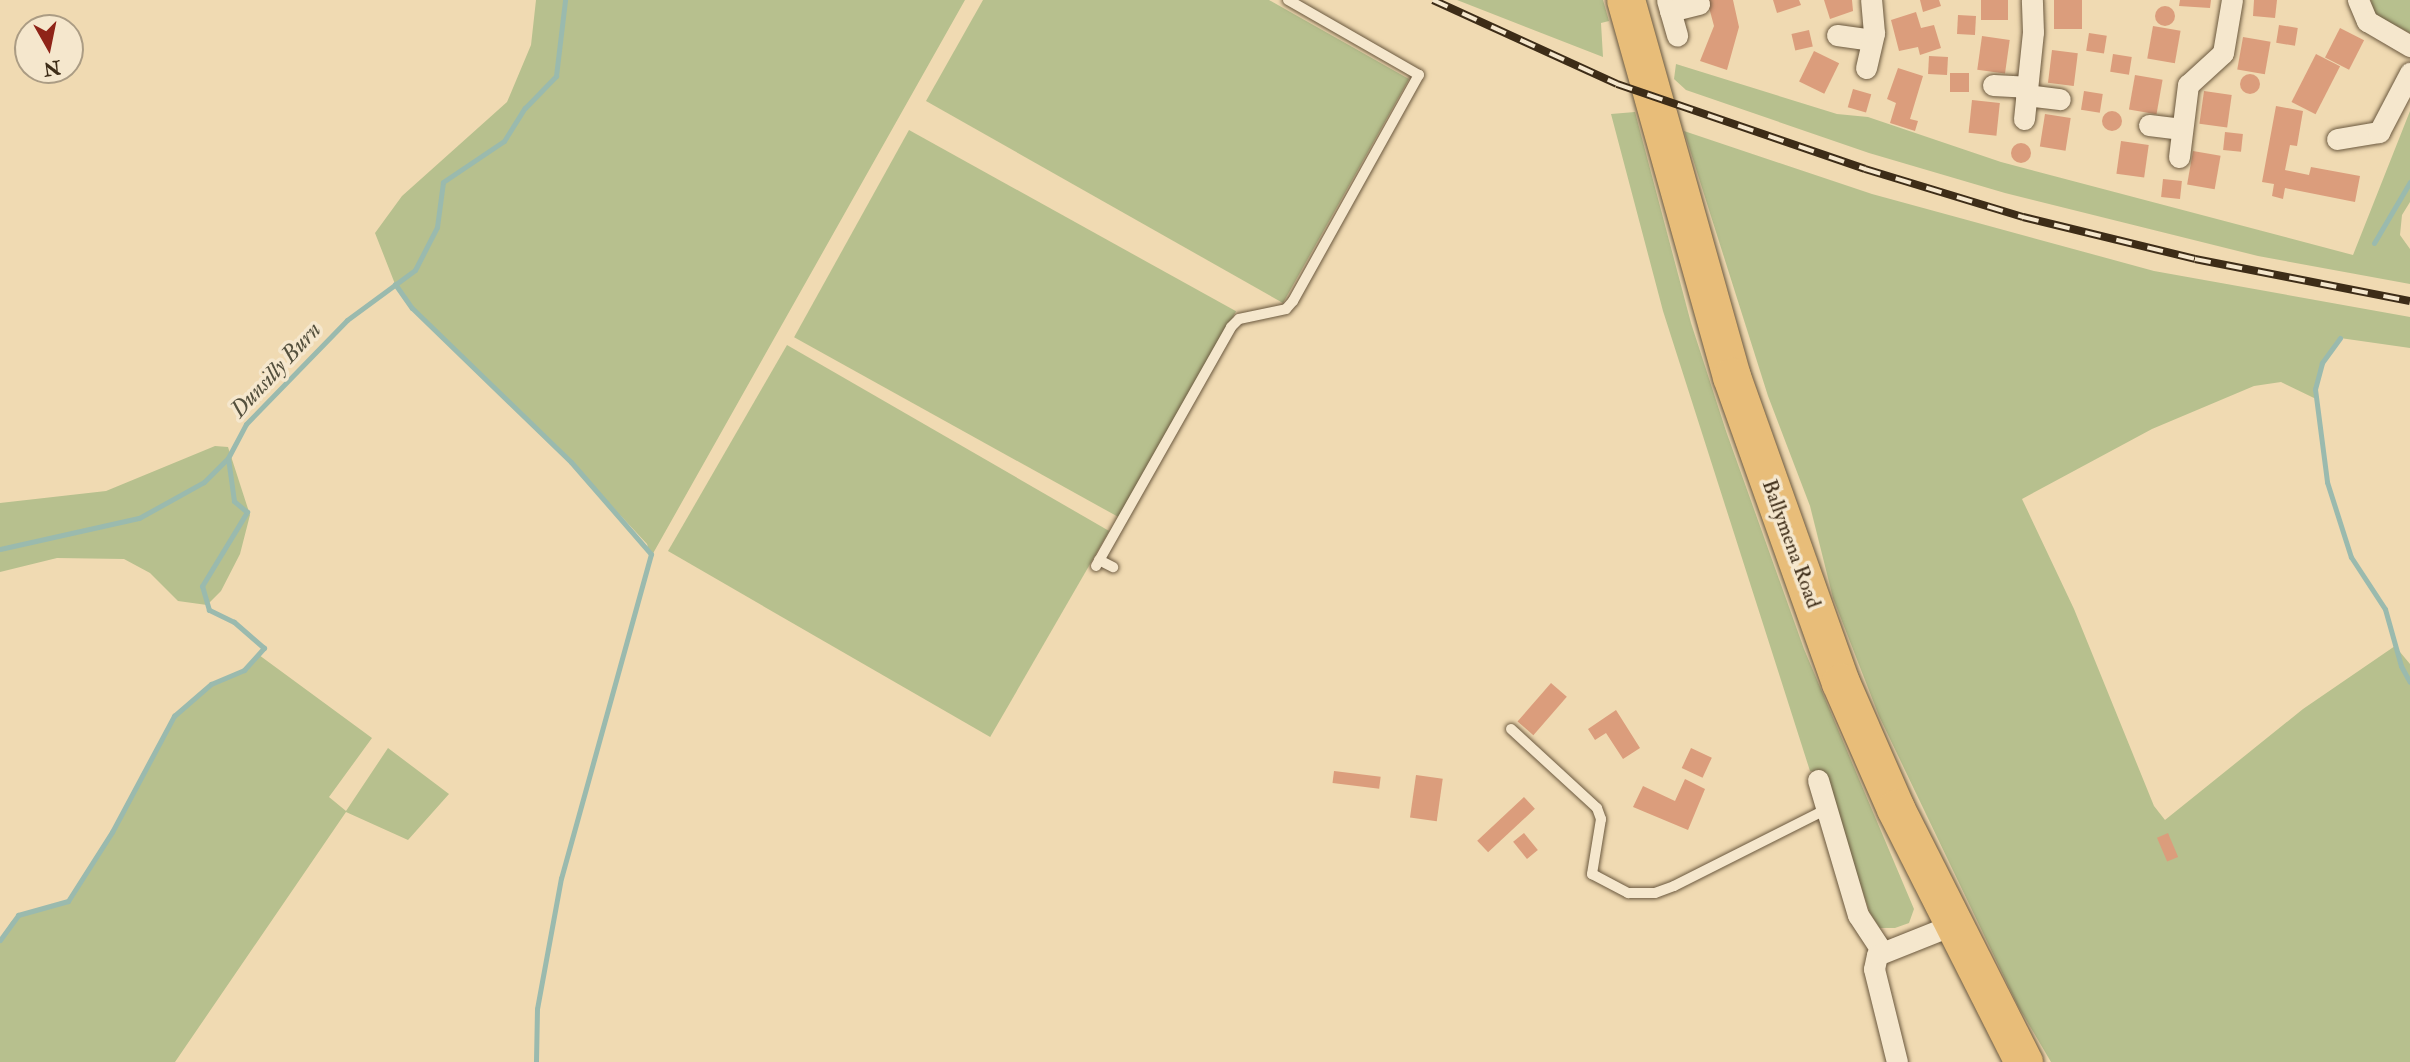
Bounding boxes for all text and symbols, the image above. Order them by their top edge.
north arrow [14,14,84,84]
text: N [42,55,62,81]
water label: Dunsilly Burn [225,317,327,423]
street label: Ballymena Road [1756,476,1826,612]

